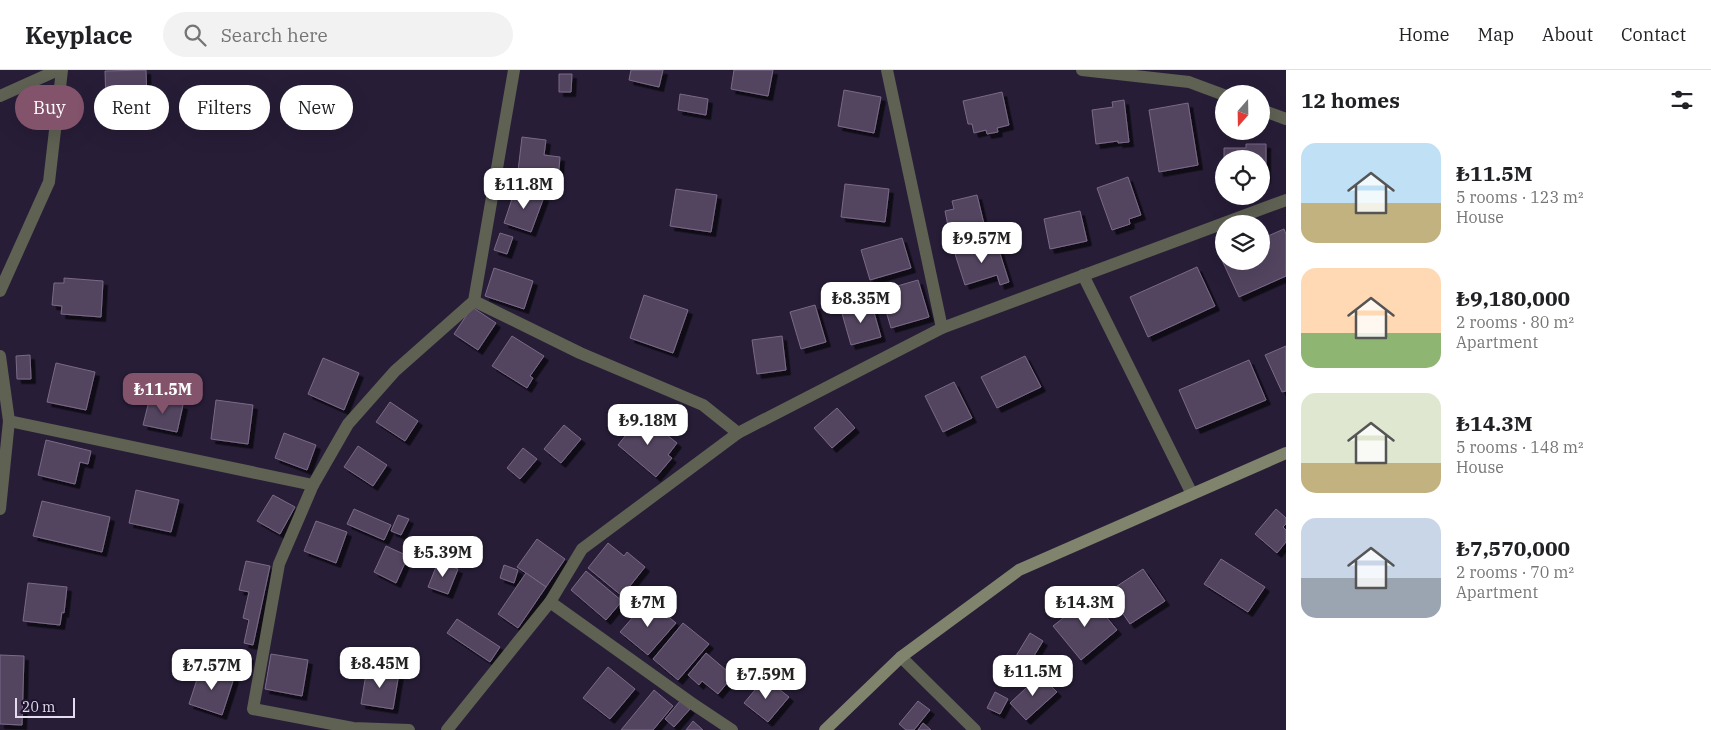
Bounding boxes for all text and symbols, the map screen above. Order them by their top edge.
search box [163,12,513,57]
text: Keyplace [25,19,133,51]
icon: search [181,21,209,49]
text: Search here [221,23,328,47]
text: Home [1398,23,1450,46]
text: Map [1478,23,1514,46]
text: About [1542,23,1593,46]
text: Contact [1621,23,1686,46]
chip: Buy [15,85,84,130]
chip: Rent [94,85,169,130]
chip: Filters [179,85,270,130]
chip: New [280,85,353,130]
north arrow [1215,85,1270,140]
map controls [1215,85,1270,270]
text: 12 homes [1301,86,1400,114]
icon: filters [1668,86,1696,114]
button: locate [1215,150,1270,205]
text: ₺11.5M [1456,159,1533,187]
icon: home [1341,163,1401,223]
pin: ₺11.8M [483,168,565,210]
text: ₺11.8M [495,174,553,194]
text: 5 rooms · 123 m² [1456,187,1584,207]
text: House [1456,207,1504,227]
button: layers [1215,215,1270,270]
pin: ₺9.57M [941,222,1023,264]
text: ₺9.57M [953,228,1011,248]
pin: ₺8.35M [820,282,902,324]
text: ₺9,180,000 [1456,284,1570,312]
text: ₺8.35M [832,288,890,308]
icon: home [1341,288,1401,348]
text: 2 rooms · 80 m² [1456,312,1574,332]
text: Apartment [1456,332,1538,352]
pin: ₺11.5M [122,372,204,415]
text: ₺11.5M [134,379,192,399]
pin: ₺9.18M [607,404,689,446]
text: ₺14.3M [1456,409,1533,437]
text: ₺9.18M [619,410,677,430]
icon: home [1341,413,1401,473]
text: 5 rooms · 148 m² [1456,437,1584,457]
text: House [1456,457,1504,477]
text: ₺7,570,000 [1456,534,1570,562]
pin: ₺5.39M [402,536,484,578]
icon: home [1341,538,1401,598]
text: ₺5.39M [414,542,472,562]
text: 2 rooms · 70 m² [1456,562,1574,582]
text: Apartment [1456,582,1538,602]
pin: ₺7M [624,586,672,628]
pin: ₺14.3M [1044,586,1126,628]
text: ₺7M [631,592,665,612]
text: ₺14.3M [1056,592,1114,612]
pin: ₺8.45M [339,646,421,689]
pin: ₺7.57M [171,648,253,691]
text: ₺8.45M [351,653,409,673]
pin: ₺11.5M [992,654,1074,697]
text: ₺7.57M [183,655,241,675]
pin: ₺7.59M [725,658,807,700]
text: ₺11.5M [1004,661,1062,681]
text: ₺7.59M [737,664,795,684]
scale bar [15,695,75,718]
text: 20 m [22,698,55,716]

